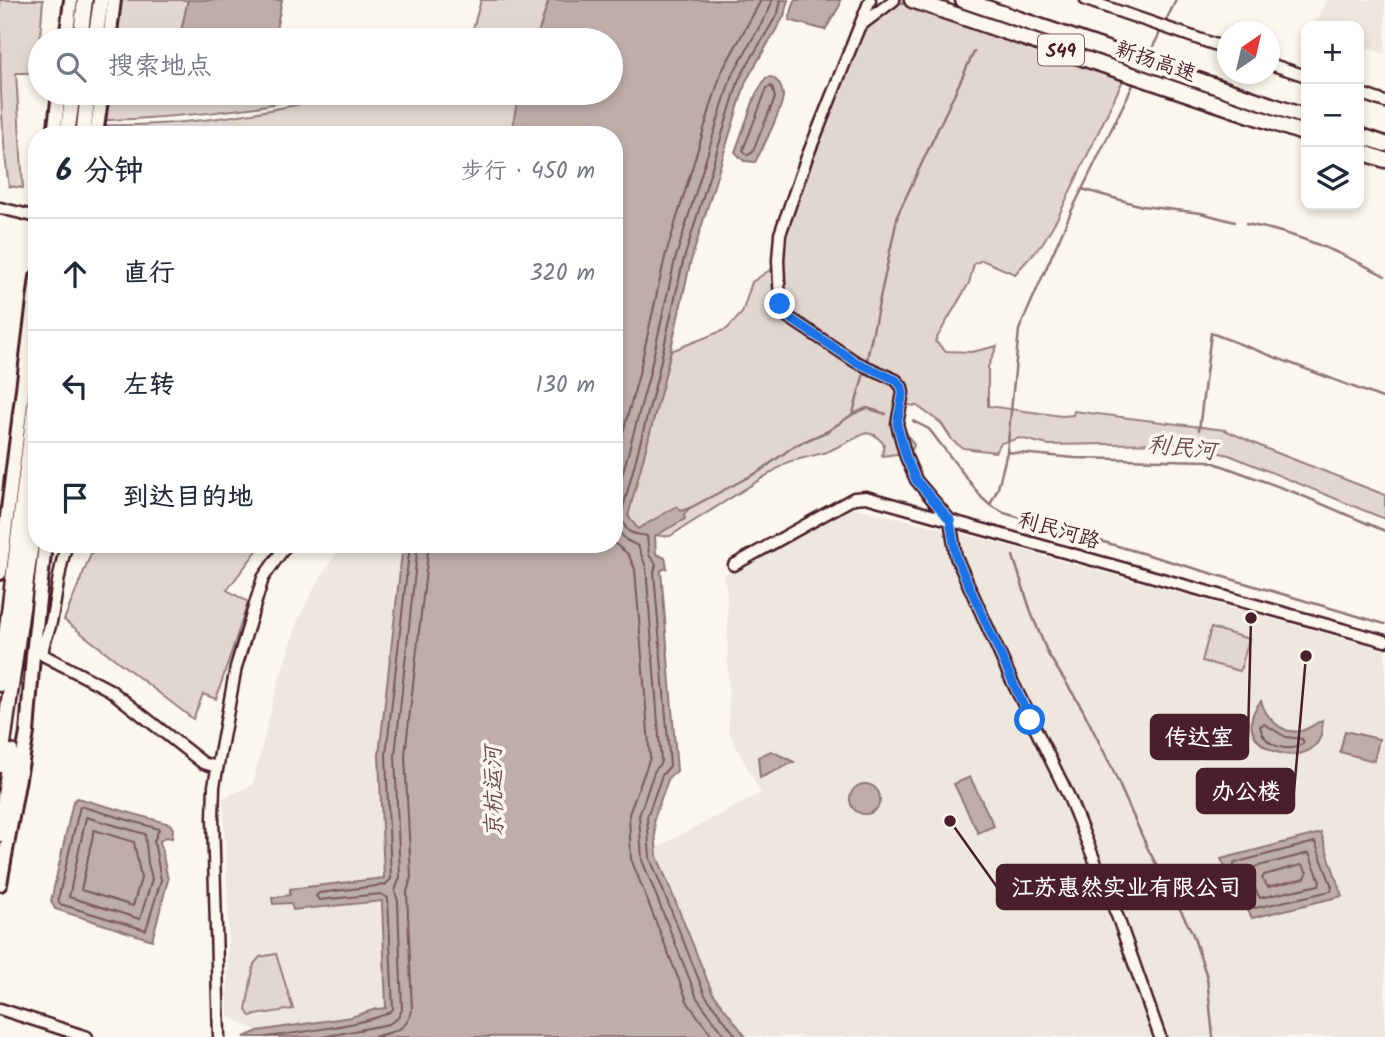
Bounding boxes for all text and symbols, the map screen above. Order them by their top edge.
north arrow [1217,21,1280,84]
map controls [1301,21,1364,210]
button: + [1301,21,1364,84]
search box [28,28,623,105]
street label: 新扬高速 [1110,33,1201,92]
road number: S49 [1038,34,1084,66]
text: 搜索地点 [108,46,212,88]
icon: search [52,48,90,86]
button: − [1301,84,1364,147]
button: layers [1301,147,1364,210]
text: 6 分钟 [56,148,144,196]
text: 步行 · 450 m [461,154,595,190]
text: 直行 [123,253,175,295]
icon: ahead [56,255,94,293]
text: 320 m [529,256,595,292]
route end [764,288,795,319]
text: 左转 [123,365,175,407]
icon: left [56,367,94,405]
text: 130 m [536,368,595,404]
water label: 利民河 [1146,427,1222,471]
text: 到达目的地 [123,477,253,519]
icon: arrive [56,479,94,517]
street label: 利民河路 [1014,504,1104,559]
route start [1014,704,1045,735]
callout: 传达室 [1151,715,1248,759]
text: 传达室 [1165,721,1234,757]
water label: 京杭运河 [476,742,514,838]
callout: 办公楼 [1197,769,1294,813]
text: 办公楼 [1212,775,1281,811]
callout: 江苏惠然实业有限公司 [997,865,1255,909]
text: 江苏惠然实业有限公司 [1011,871,1241,907]

